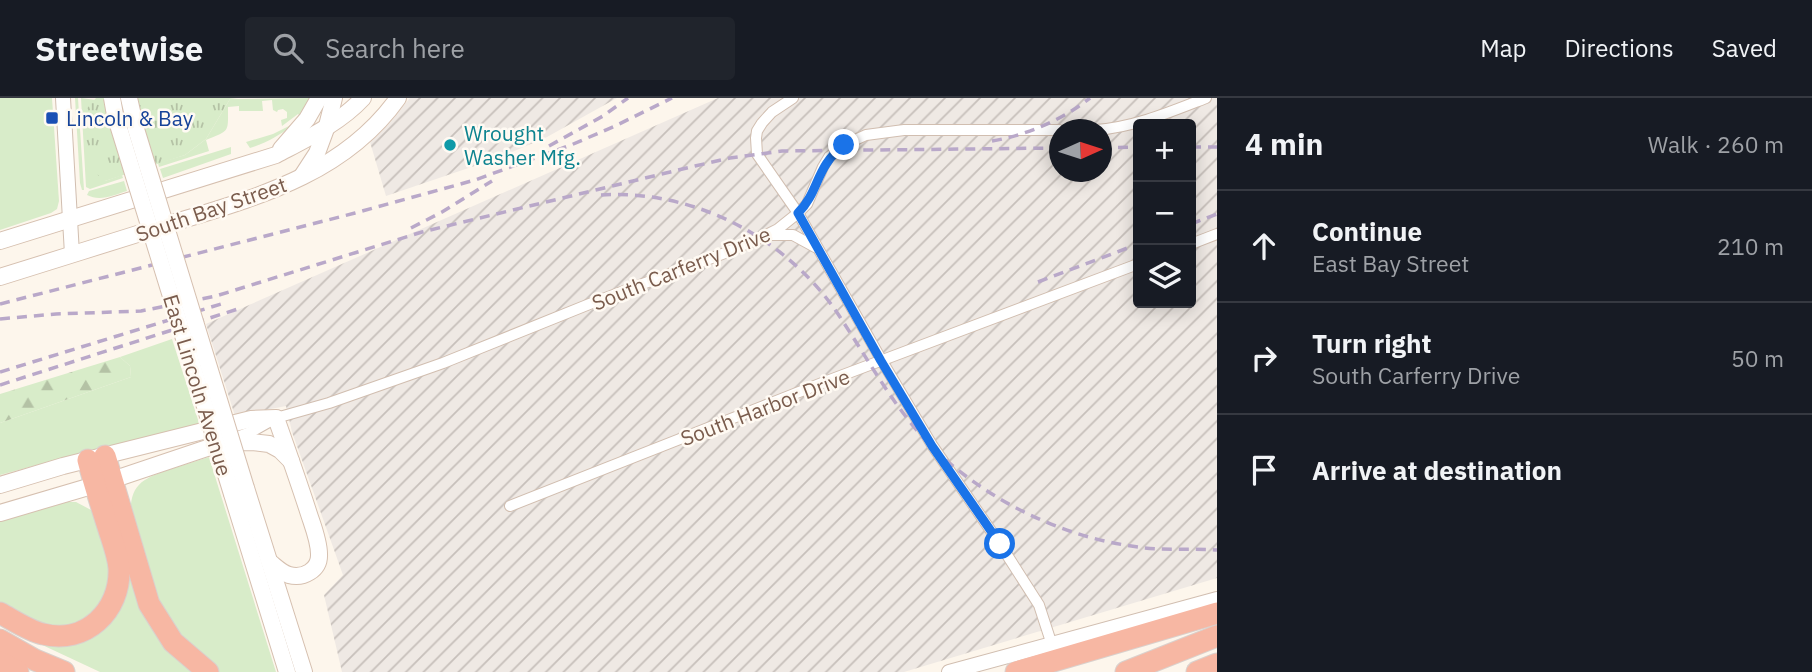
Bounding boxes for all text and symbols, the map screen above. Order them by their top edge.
search box [245,17,735,80]
text: Streetwise [35,27,203,70]
icon: search [269,29,307,67]
text: Search here [325,31,465,65]
text: Map [1480,32,1526,64]
text: Directions [1564,32,1674,64]
text: Saved [1712,32,1777,64]
place label: Lincoln & Bay [66,104,194,132]
marker: Lincoln & Bay [44,110,60,126]
place label: Wrought Washer Mfg. [464,119,581,171]
north arrow [1049,119,1112,182]
map controls [1133,119,1196,308]
button: + [1133,119,1196,182]
text: 4 min [1245,124,1323,163]
route end [828,129,859,160]
text: Walk · 260 m [1648,129,1784,159]
marker: Wrought Washer Mfg. [442,137,458,153]
street label: South Bay Street [132,170,290,248]
button: − [1133,182,1196,245]
text: Continue [1312,214,1422,248]
street label: South Carferry Drive [588,219,774,317]
icon: ahead [1245,227,1283,265]
text: 210 m [1717,231,1784,261]
button: layers [1133,245,1196,308]
text: East Bay Street [1312,248,1469,278]
street label: East Lincoln Avenue [157,291,239,479]
text: Turn right [1312,326,1431,360]
icon: right [1245,339,1283,377]
text: 50 m [1731,343,1784,373]
text: South Carferry Drive [1312,360,1520,390]
street label: South Harbor Drive [676,362,854,452]
icon: arrive [1245,451,1283,489]
text: Arrive at destination [1312,453,1562,487]
route start [984,528,1015,559]

